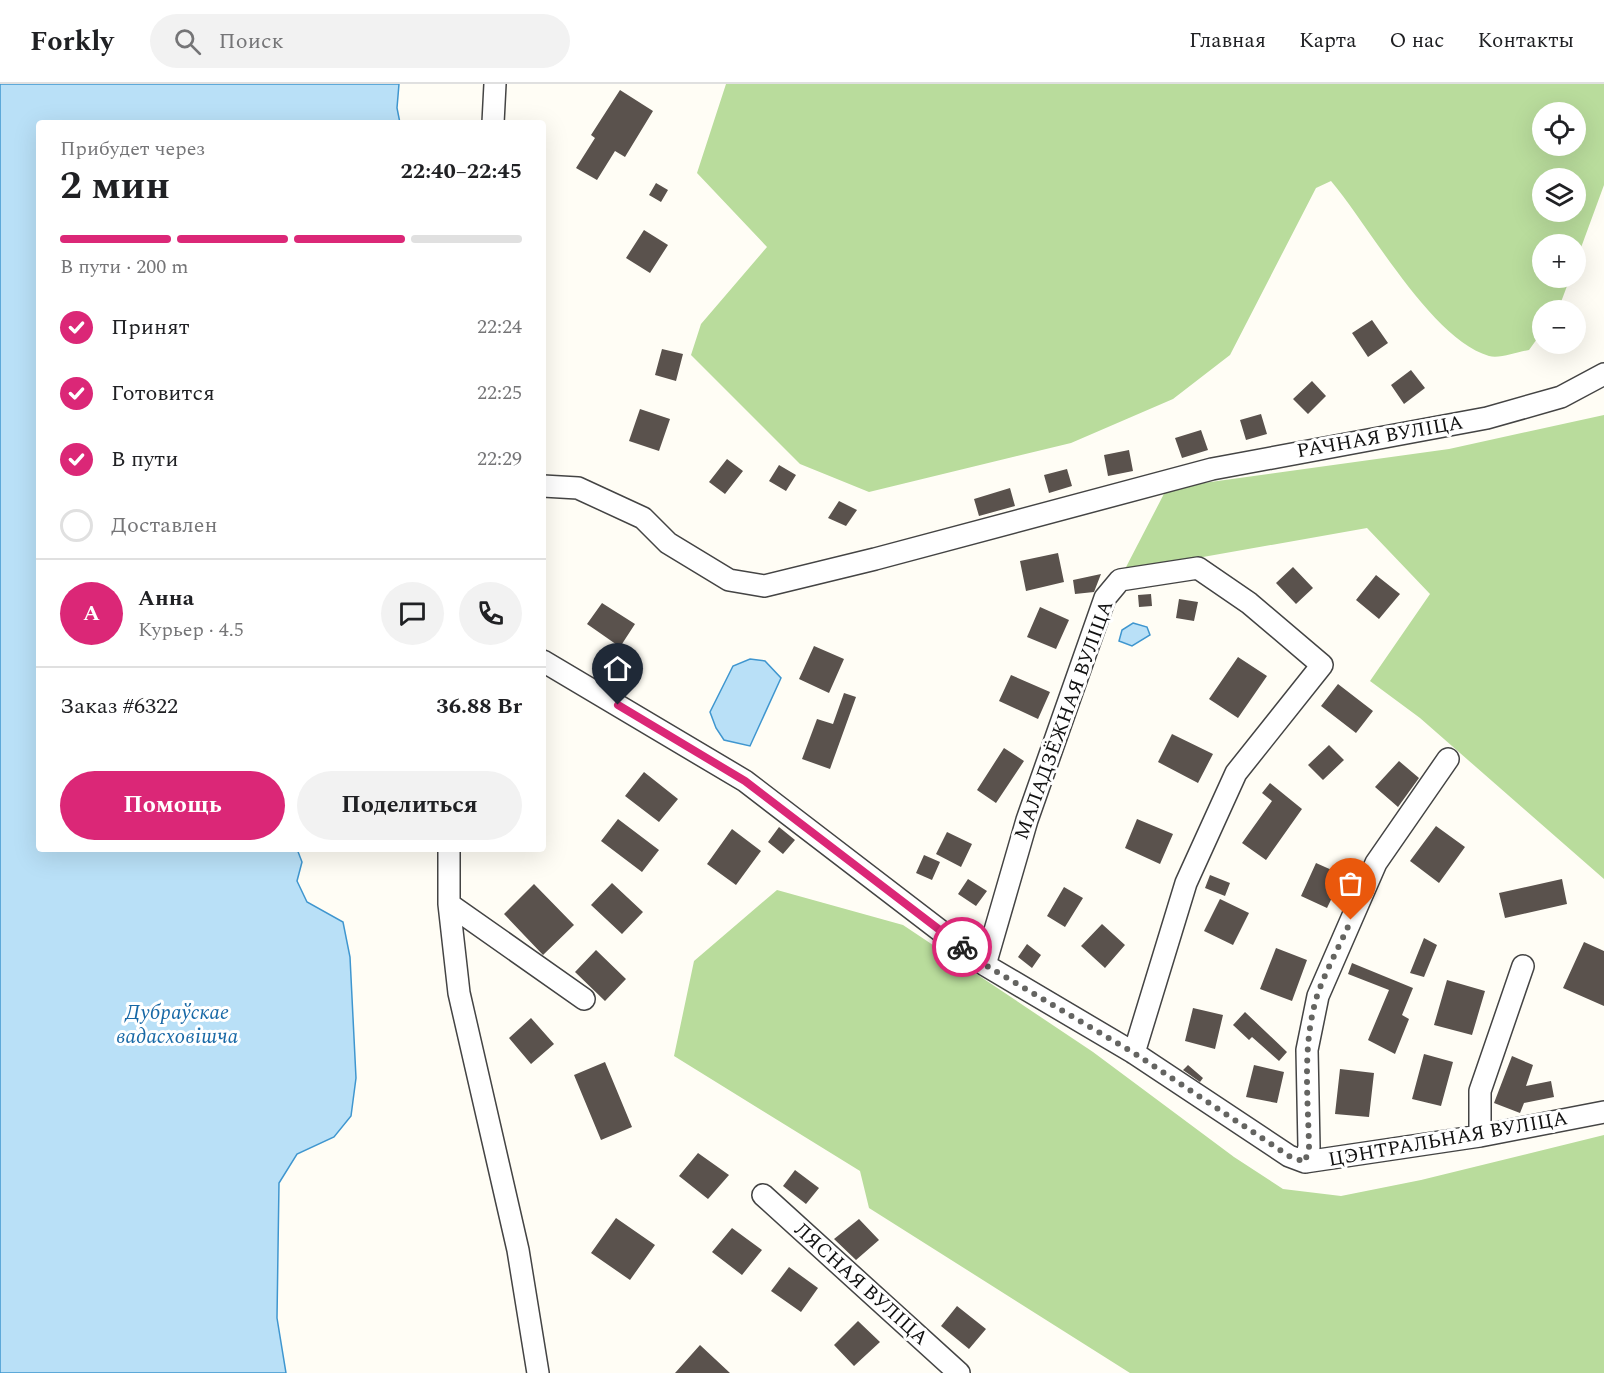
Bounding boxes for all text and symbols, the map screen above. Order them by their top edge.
search box [150,14,570,68]
text: Forkly [30,20,114,63]
icon: search [171,25,204,58]
text: Поиск [219,25,284,58]
text: Главная [1189,25,1266,57]
text: Карта [1299,25,1356,57]
text: О нас [1389,25,1444,57]
text: Контакты [1477,25,1574,57]
map controls [1532,102,1586,354]
button: locate [1532,102,1586,156]
text: Прибудет через [60,134,205,164]
text: 22:40–22:45 [400,155,522,188]
text: 2 мин [60,157,170,216]
button: layers [1532,168,1586,222]
button: + [1532,234,1586,288]
text: В пути · 200 m [60,252,188,282]
button: − [1532,300,1586,354]
icon: check [60,311,93,344]
text: Принят [111,311,190,344]
text: 22:24 [477,312,522,342]
icon: check [60,377,93,410]
text: Готовится [111,377,215,410]
text: 22:25 [477,378,522,408]
street label: РАЧНАЯ ВУЛІЦА [1294,408,1466,466]
icon: check [60,443,93,476]
text: В пути [111,443,178,476]
text: 22:29 [477,444,522,474]
text: Доставлен [111,509,218,542]
text: Анна [138,582,194,615]
button: chat [381,582,444,645]
button: phone [459,582,522,645]
street label: МАЛАДЗЁЖНАЯ ВУЛІЦА [1007,596,1121,844]
text: А [83,597,100,630]
text: Курьер · 4.5 [138,615,244,645]
pin [592,643,643,705]
icon: home [601,652,634,685]
text: Заказ #6322 [60,690,178,723]
text: 36.88 Br [436,690,522,723]
button: Помощь [60,771,285,840]
button: Поделиться [297,771,522,840]
pin [1325,858,1376,920]
icon: bag [1334,867,1367,900]
courier [932,917,992,977]
icon: bike [946,931,979,964]
water label: Дубраўскае вадасховішча [116,997,238,1053]
street label: ЦЭНТРАЛЬНАЯ ВУЛІЦА [1326,1103,1570,1175]
street label: ЛЯСНАЯ ВУЛІЦА [787,1215,935,1353]

